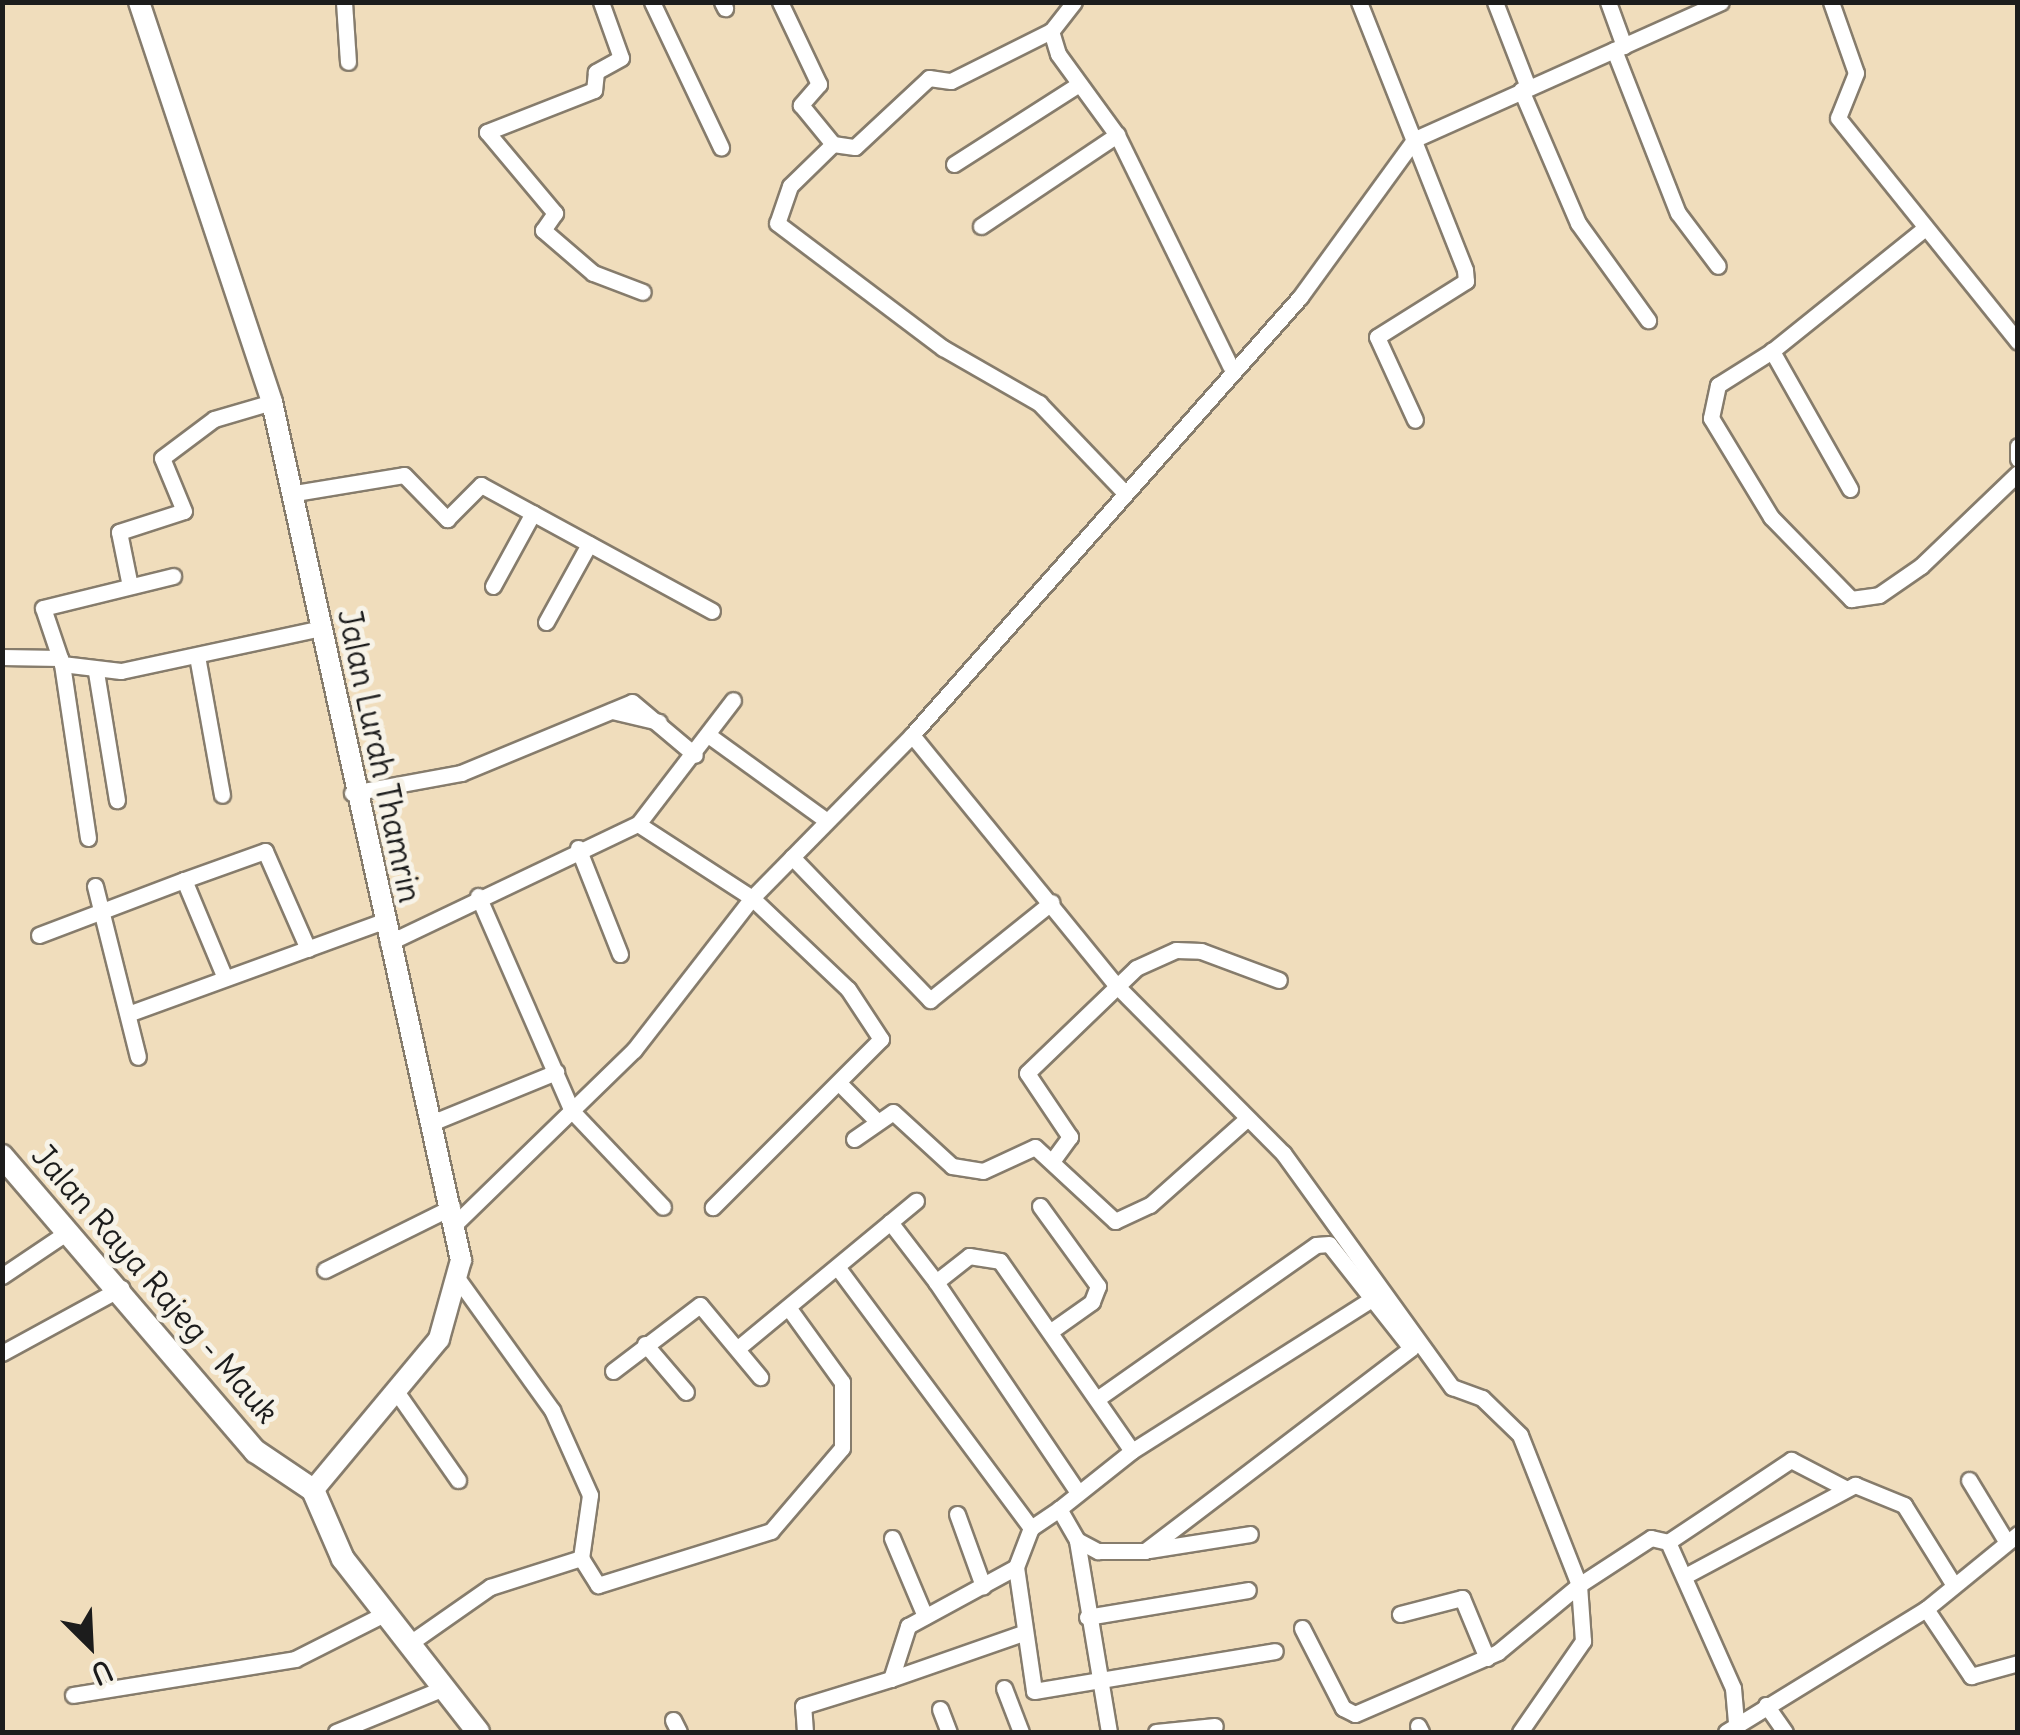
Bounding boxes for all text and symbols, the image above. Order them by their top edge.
street label: Jalan Lurah Thamrin [329,606,429,906]
street label: Jalan Raya Rajeg - Mauk [23,1137,287,1431]
north arrow [40,1595,140,1695]
text: U [86,1652,118,1693]

